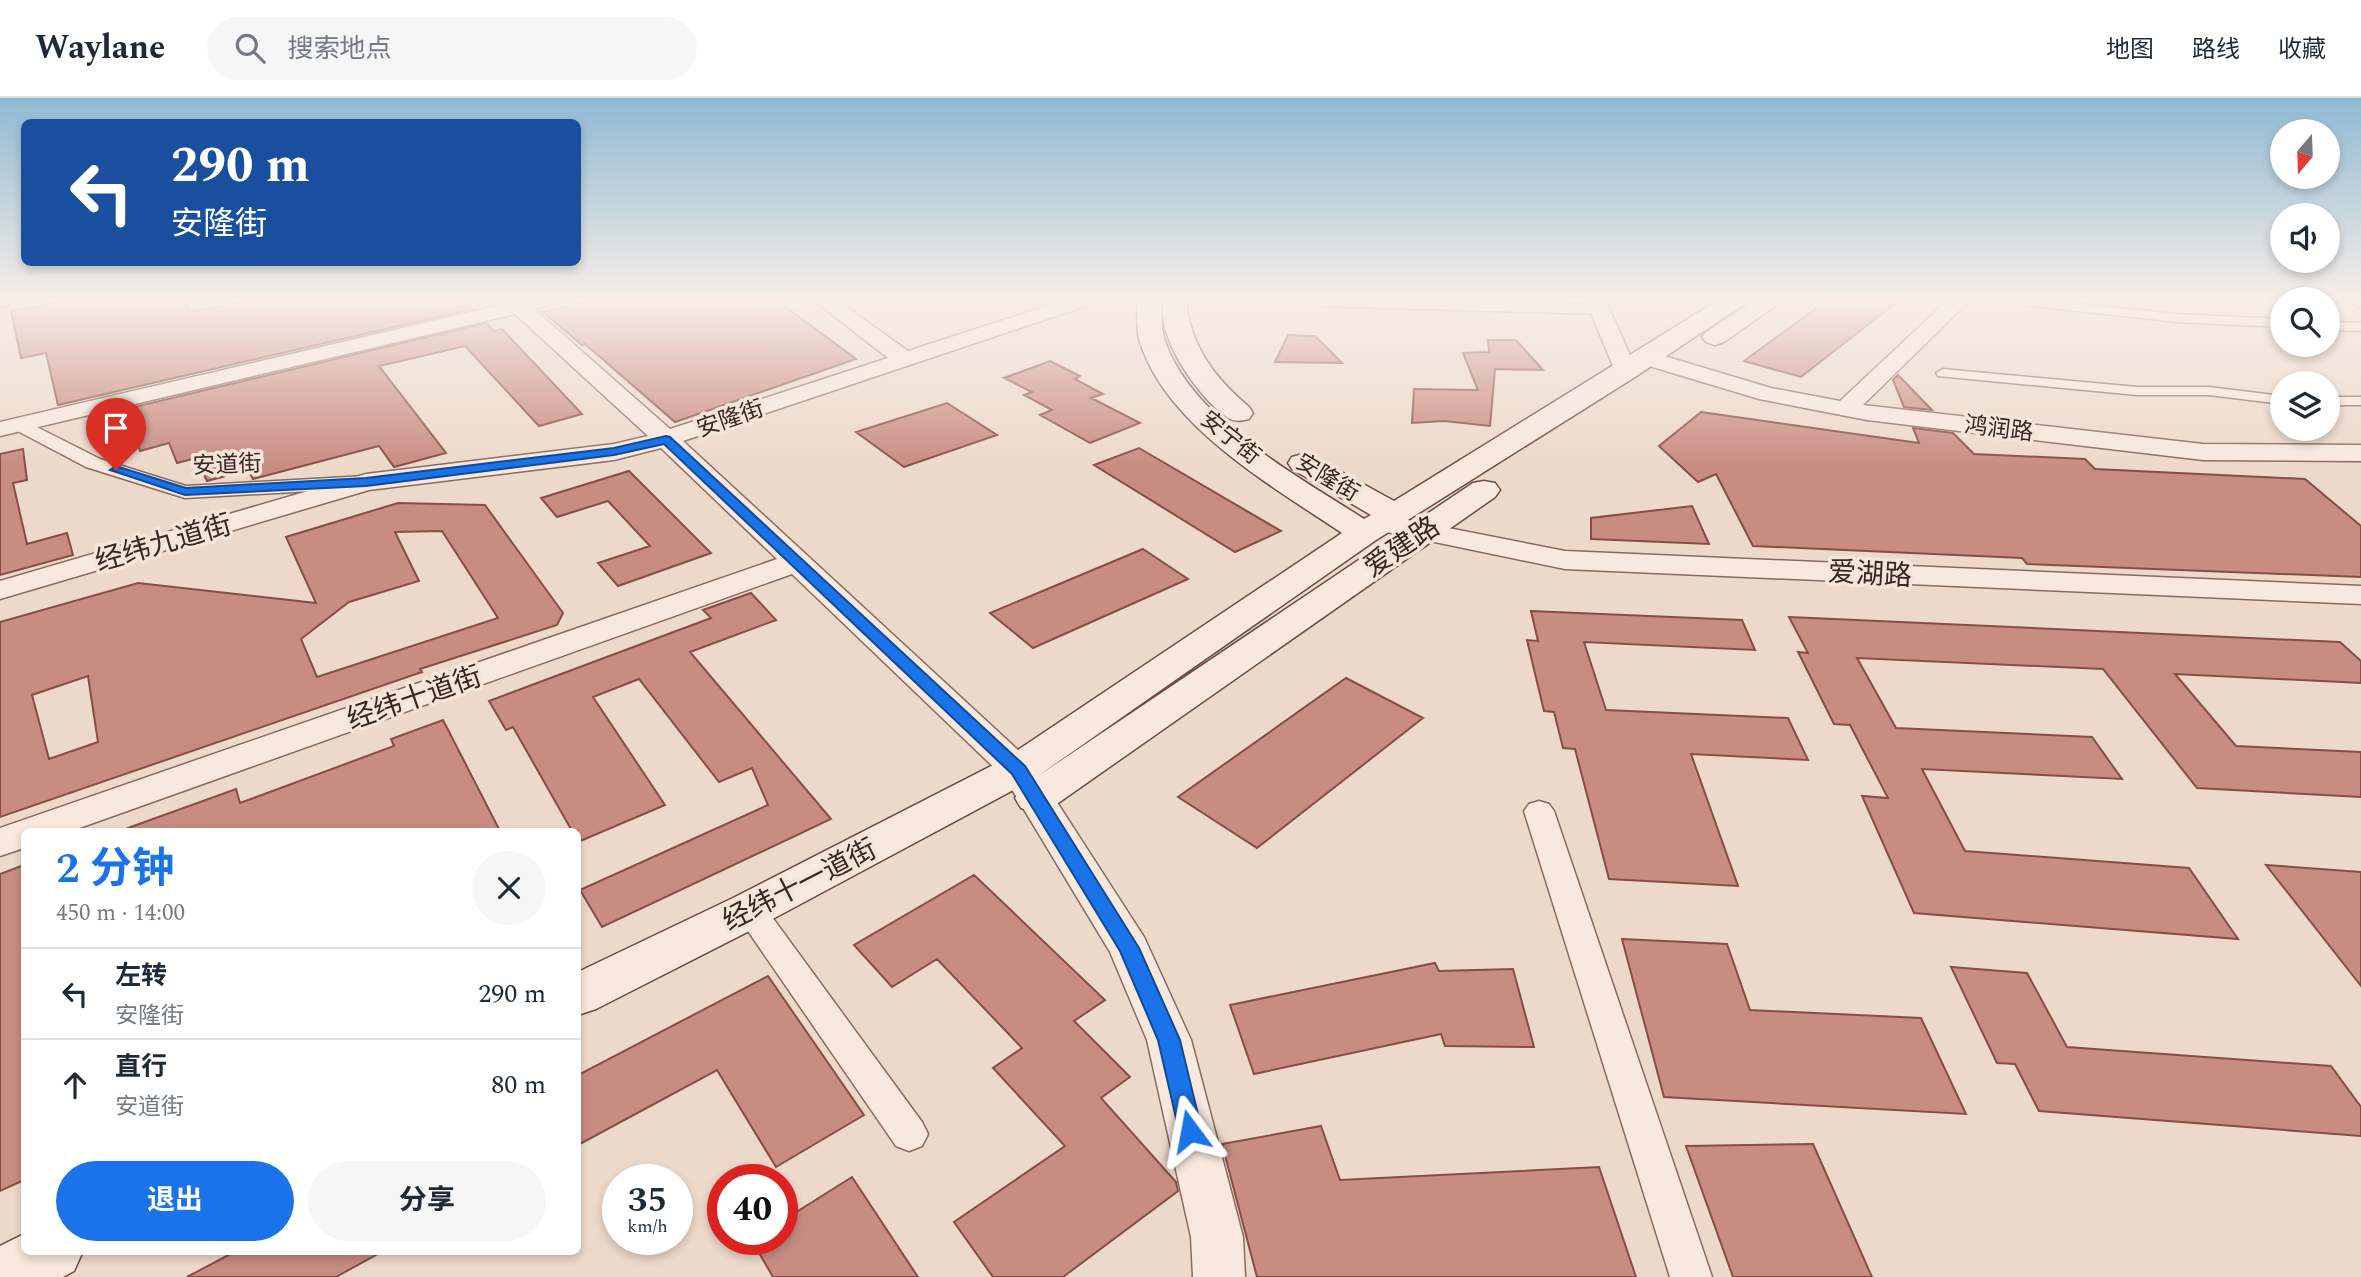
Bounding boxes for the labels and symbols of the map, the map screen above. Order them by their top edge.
north arrow [2270,119,2340,189]
street label: 安隆街 [692,392,769,447]
pin [86,398,146,470]
street label: 安宁街 [1192,403,1268,473]
street label: 鸿润路 [1962,408,2035,451]
street label: 安隆街 [1289,446,1366,511]
street label: 安道街 [192,447,262,484]
street label: 经纬九道街 [90,503,237,583]
street label: 爱建路 [1355,506,1449,589]
street label: 爱湖路 [1827,551,1913,598]
street label: 经纬十道街 [341,655,488,742]
street label: 经纬十一道街 [715,828,884,943]
position arrow [1153,1094,1227,1168]
speed limit sign: 40 [707,1164,798,1255]

